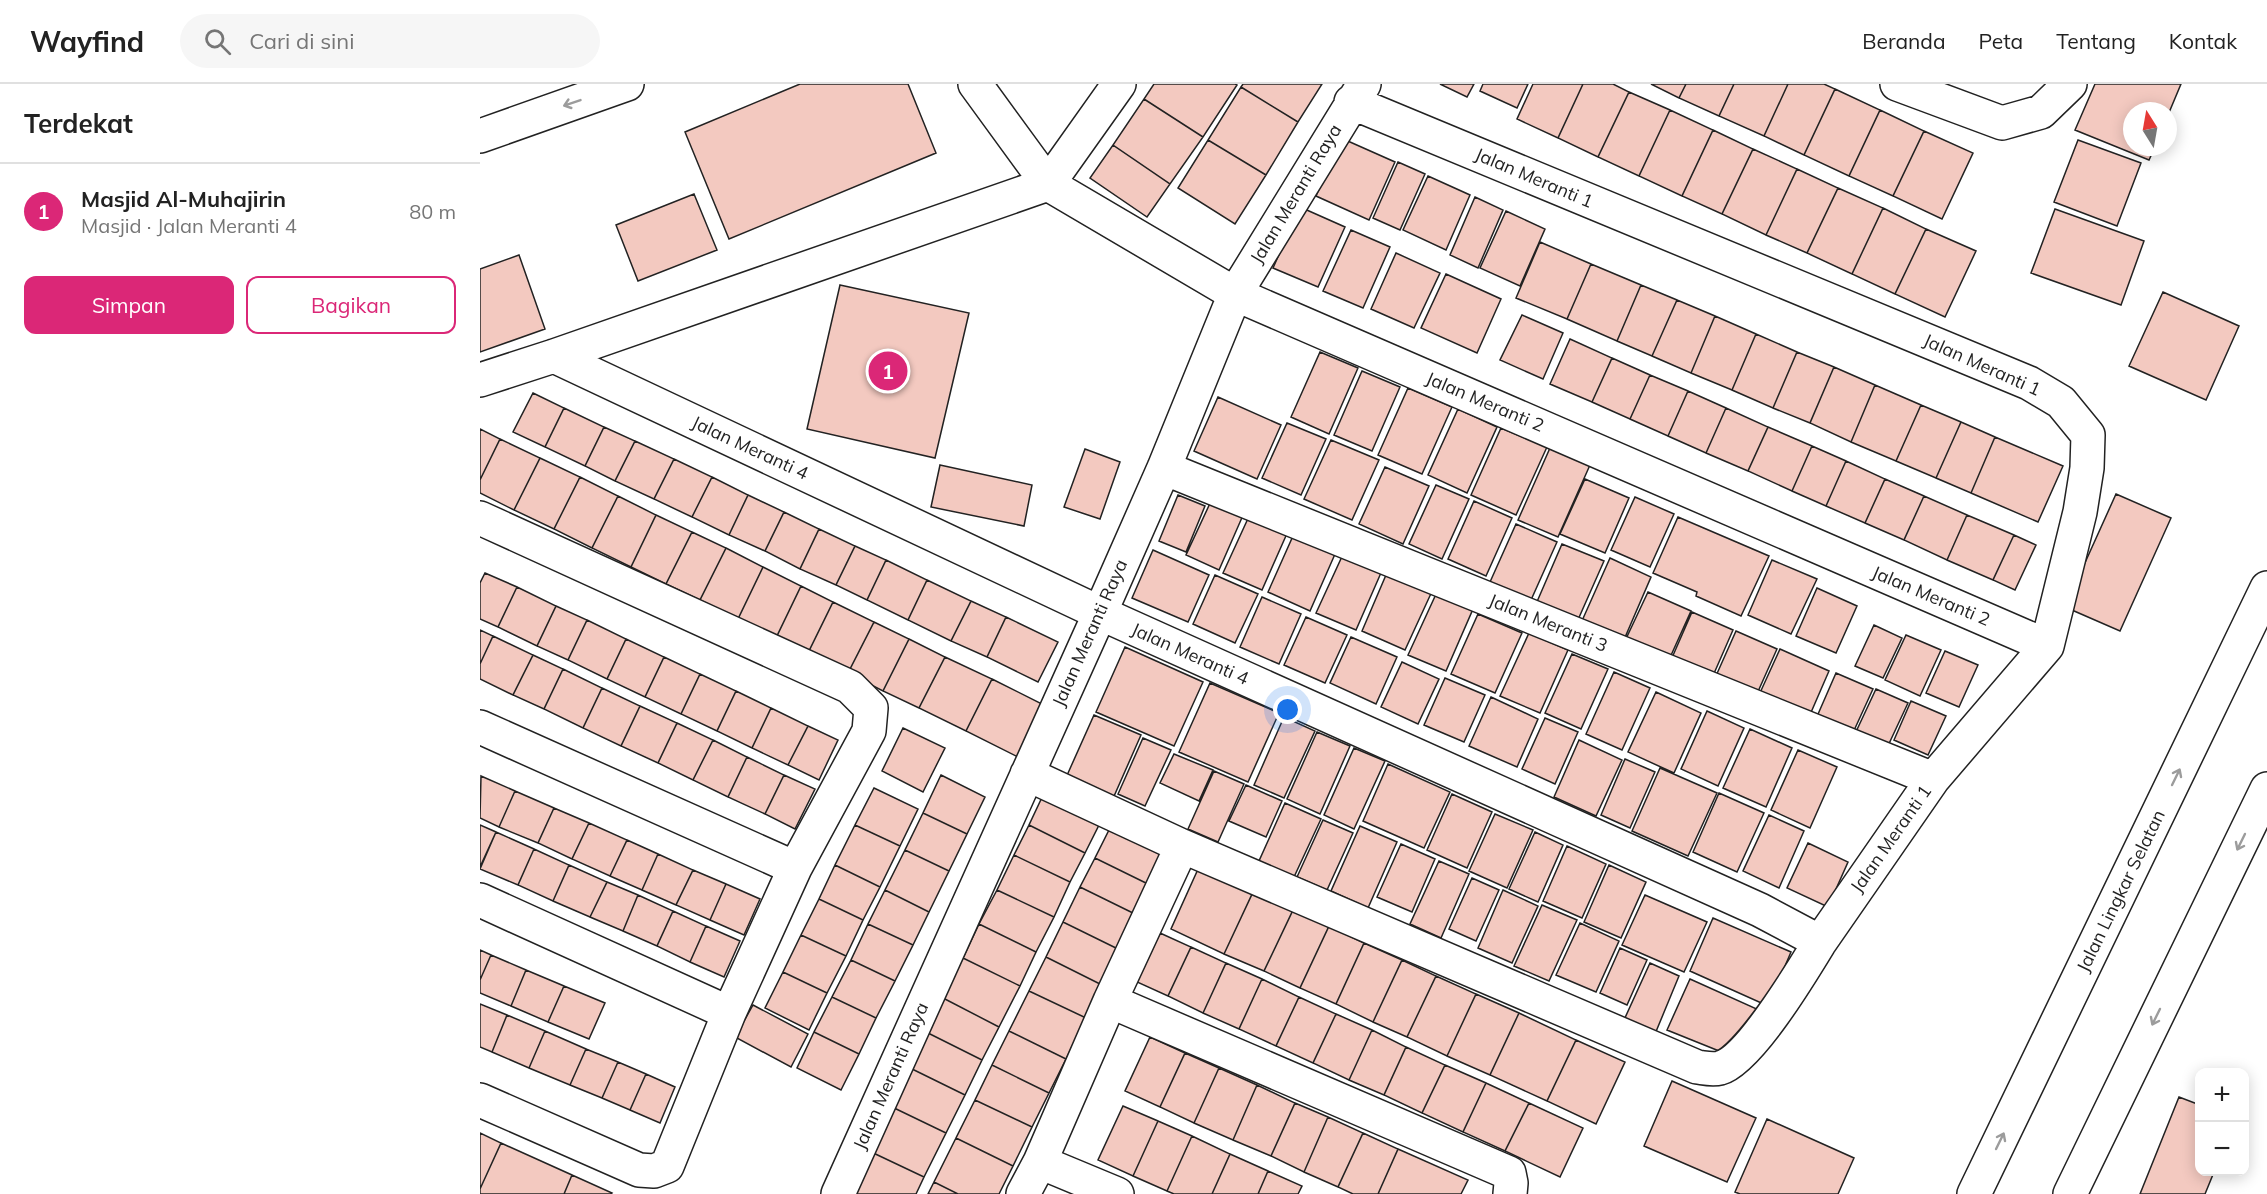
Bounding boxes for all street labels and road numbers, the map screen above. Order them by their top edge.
street label: Jalan Meranti Raya [1245,120,1346,268]
street label: Jalan Meranti 1 [1472,142,1597,213]
street label: Jalan Meranti 1 [1920,328,2045,401]
street label: Jalan Meranti 2 [1423,366,1548,437]
street label: Jalan Meranti 4 [688,410,812,485]
street label: Jalan Meranti Raya [1047,556,1132,710]
street label: Jalan Meranti 2 [1869,560,1994,631]
street label: Jalan Meranti 3 [1485,588,1611,657]
street label: Jalan Meranti 4 [1128,617,1253,690]
street label: Jalan Meranti 1 [1845,780,1936,897]
street label: Jalan Lingkar Selatan [2071,806,2170,976]
street label: Jalan Meranti Raya [848,999,933,1153]

